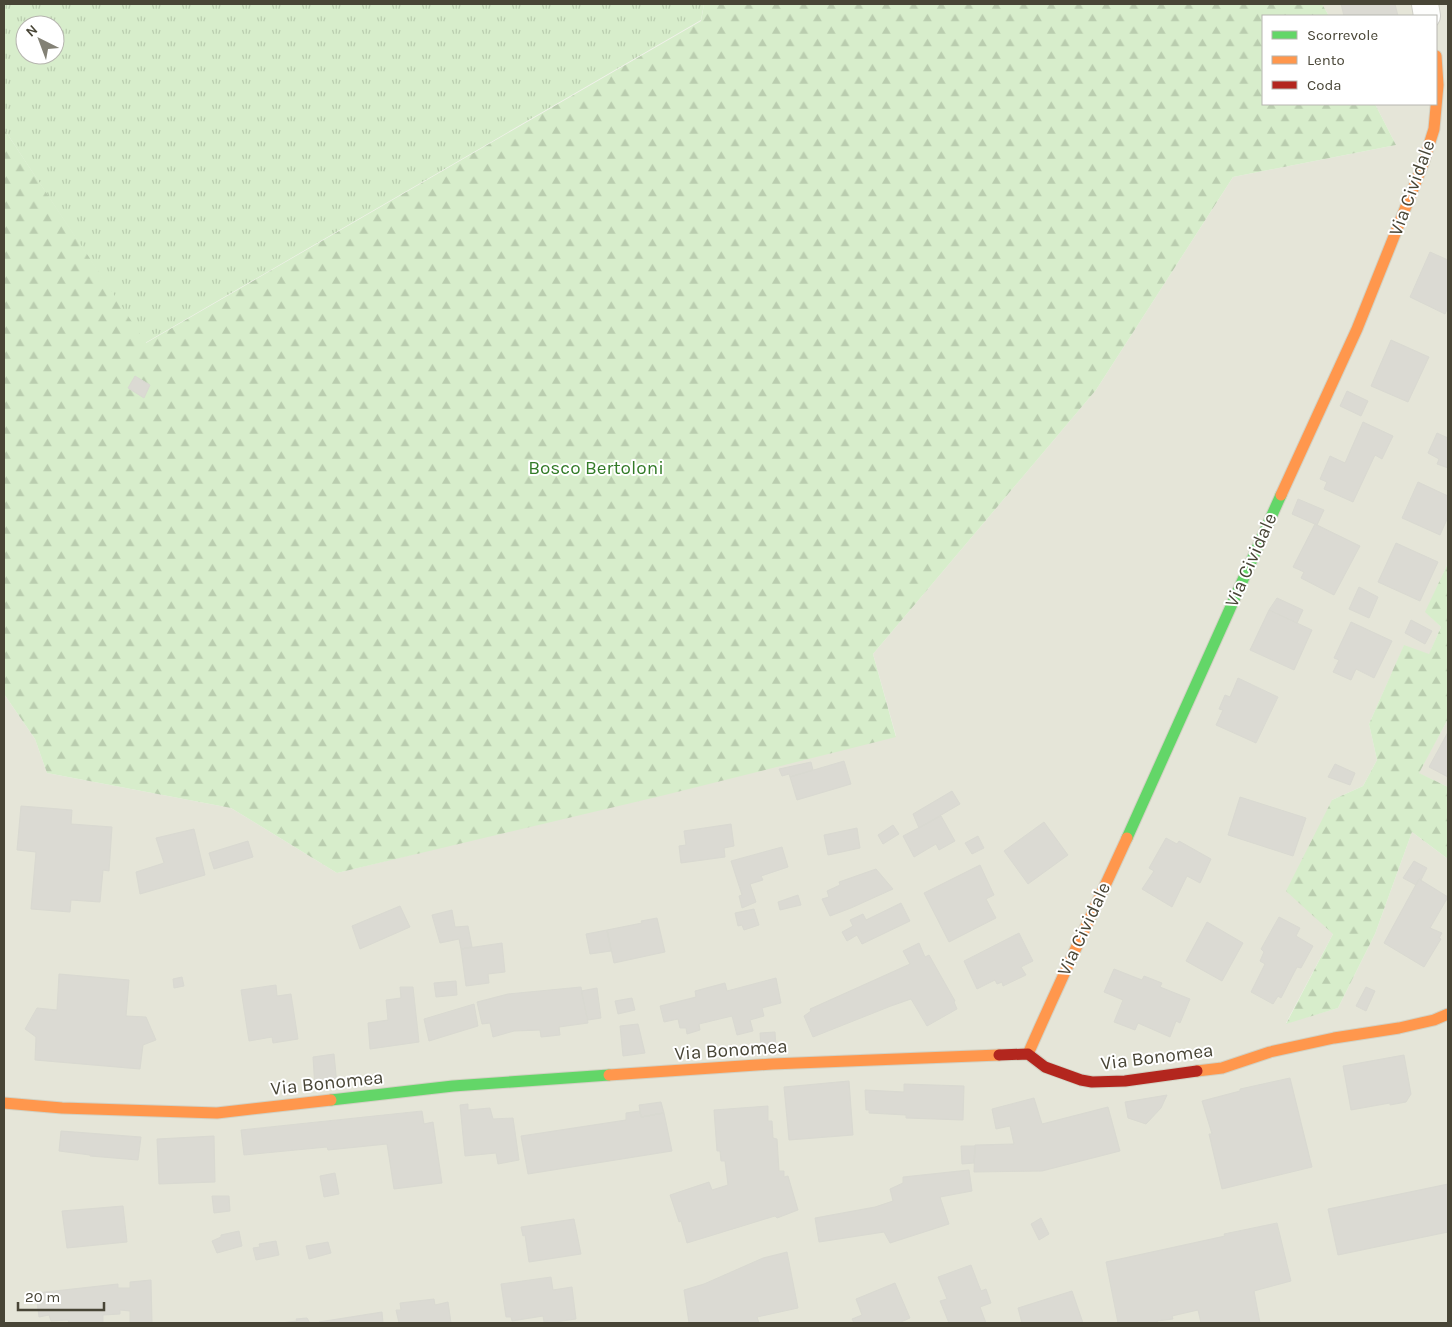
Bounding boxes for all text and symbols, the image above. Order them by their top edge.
north arrow [15,15,65,65]
legend [1262,15,1437,105]
text: N [22,21,41,40]
text: Scorrevole [1307,26,1378,44]
text: Lento [1307,51,1345,69]
text: Coda [1307,76,1342,94]
street label: Via Cividale [1384,137,1440,239]
park label: Bosco Bertoloni [528,457,664,479]
street label: Via Cividale [1220,510,1282,610]
street label: Via Cividale [1053,879,1115,979]
street label: Via Bonomea [674,1035,788,1065]
street label: Via Bonomea [1099,1039,1215,1075]
street label: Via Bonomea [269,1066,385,1100]
scale bar [18,1280,104,1312]
text: 20 m [25,1288,60,1306]

